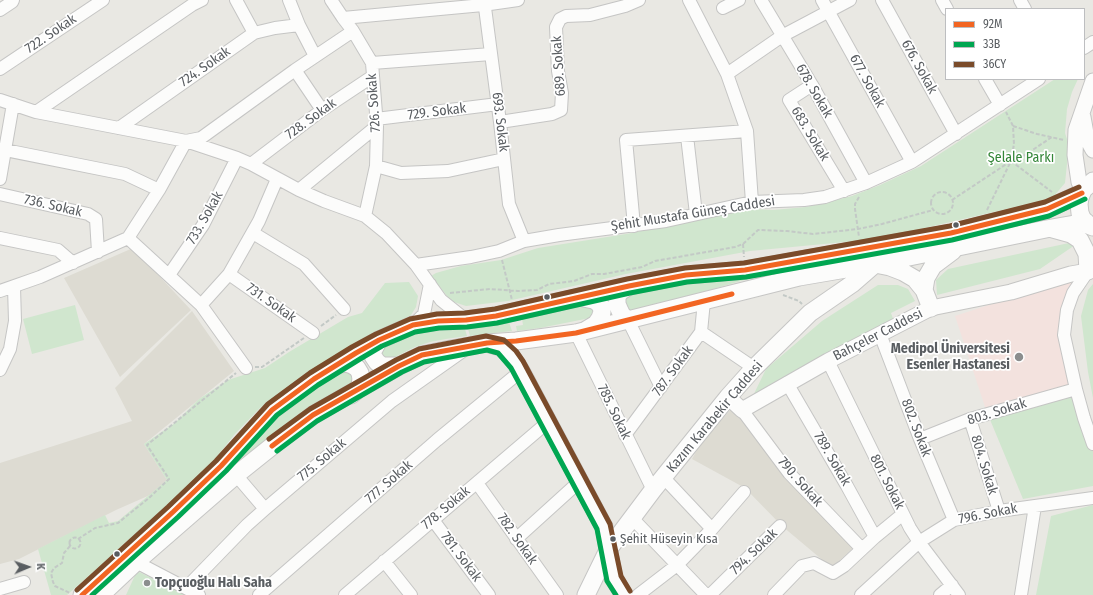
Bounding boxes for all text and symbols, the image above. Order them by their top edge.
legend [945,8,1085,80]
street label: 722. Sokak [22,11,80,57]
text: 92M [983,17,1002,31]
street label: 689. Sokak [548,35,570,97]
street label: 676. Sokak [897,37,941,97]
text: 33B [983,37,1000,51]
street label: 724. Sokak [176,43,234,91]
street label: 677. Sokak [846,51,888,111]
text: 36CY [983,57,1006,71]
street label: 678. Sokak [792,61,836,121]
street label: 726. Sokak [364,73,384,133]
street label: 693. Sokak [488,91,512,153]
street label: 728. Sokak [282,95,340,143]
street label: 729. Sokak [407,100,467,124]
street label: 683. Sokak [787,104,833,164]
park label: Şelale Parkı [988,150,1054,166]
street label: 733. Sokak [183,188,227,248]
street label: 736. Sokak [22,191,84,221]
street label: Şehit Mustafa Güneş Caddesi [610,193,776,235]
unlabelled marker [951,220,961,230]
street label: 731. Sokak [243,280,299,326]
unlabelled marker [542,292,552,302]
street label: Bahçeler Caddesi [830,305,926,365]
place label: Medipol Üniversitesi Esenler Hastanesi [891,341,1010,374]
street label: 787. Sokak [649,343,697,399]
marker: Medipol Üniversitesi Esenler Hastanesi [1013,351,1025,363]
street label: Kazım Karabekir Caddesi [663,358,767,476]
street label: 785. Sokak [593,382,635,442]
street label: 803. Sokak [966,395,1028,429]
street label: 802. Sokak [897,397,935,459]
street label: 789. Sokak [810,429,854,489]
street label: 804. Sokak [967,433,1001,497]
street label: 775. Sokak [294,435,350,485]
street label: 801. Sokak [866,452,908,512]
street label: 790. Sokak [774,454,826,510]
street label: 777. Sokak [362,457,416,507]
street label: 778. Sokak [418,483,474,533]
street label: 796. Sokak [957,500,1019,528]
street label: 782. Sokak [493,510,541,568]
street label: 794. Sokak [727,525,781,579]
street label: 781. Sokak [437,529,485,585]
place label: Şehit Hüseyin Kısa [620,531,718,547]
marker: Şehit Hüseyin Kısa [608,534,618,544]
north arrow [8,547,48,587]
unlabelled marker [112,549,122,559]
text: K [34,563,47,570]
place label: Topçuoğlu Halı Saha [155,575,272,591]
marker: Topçuoğlu Halı Saha [142,578,152,588]

